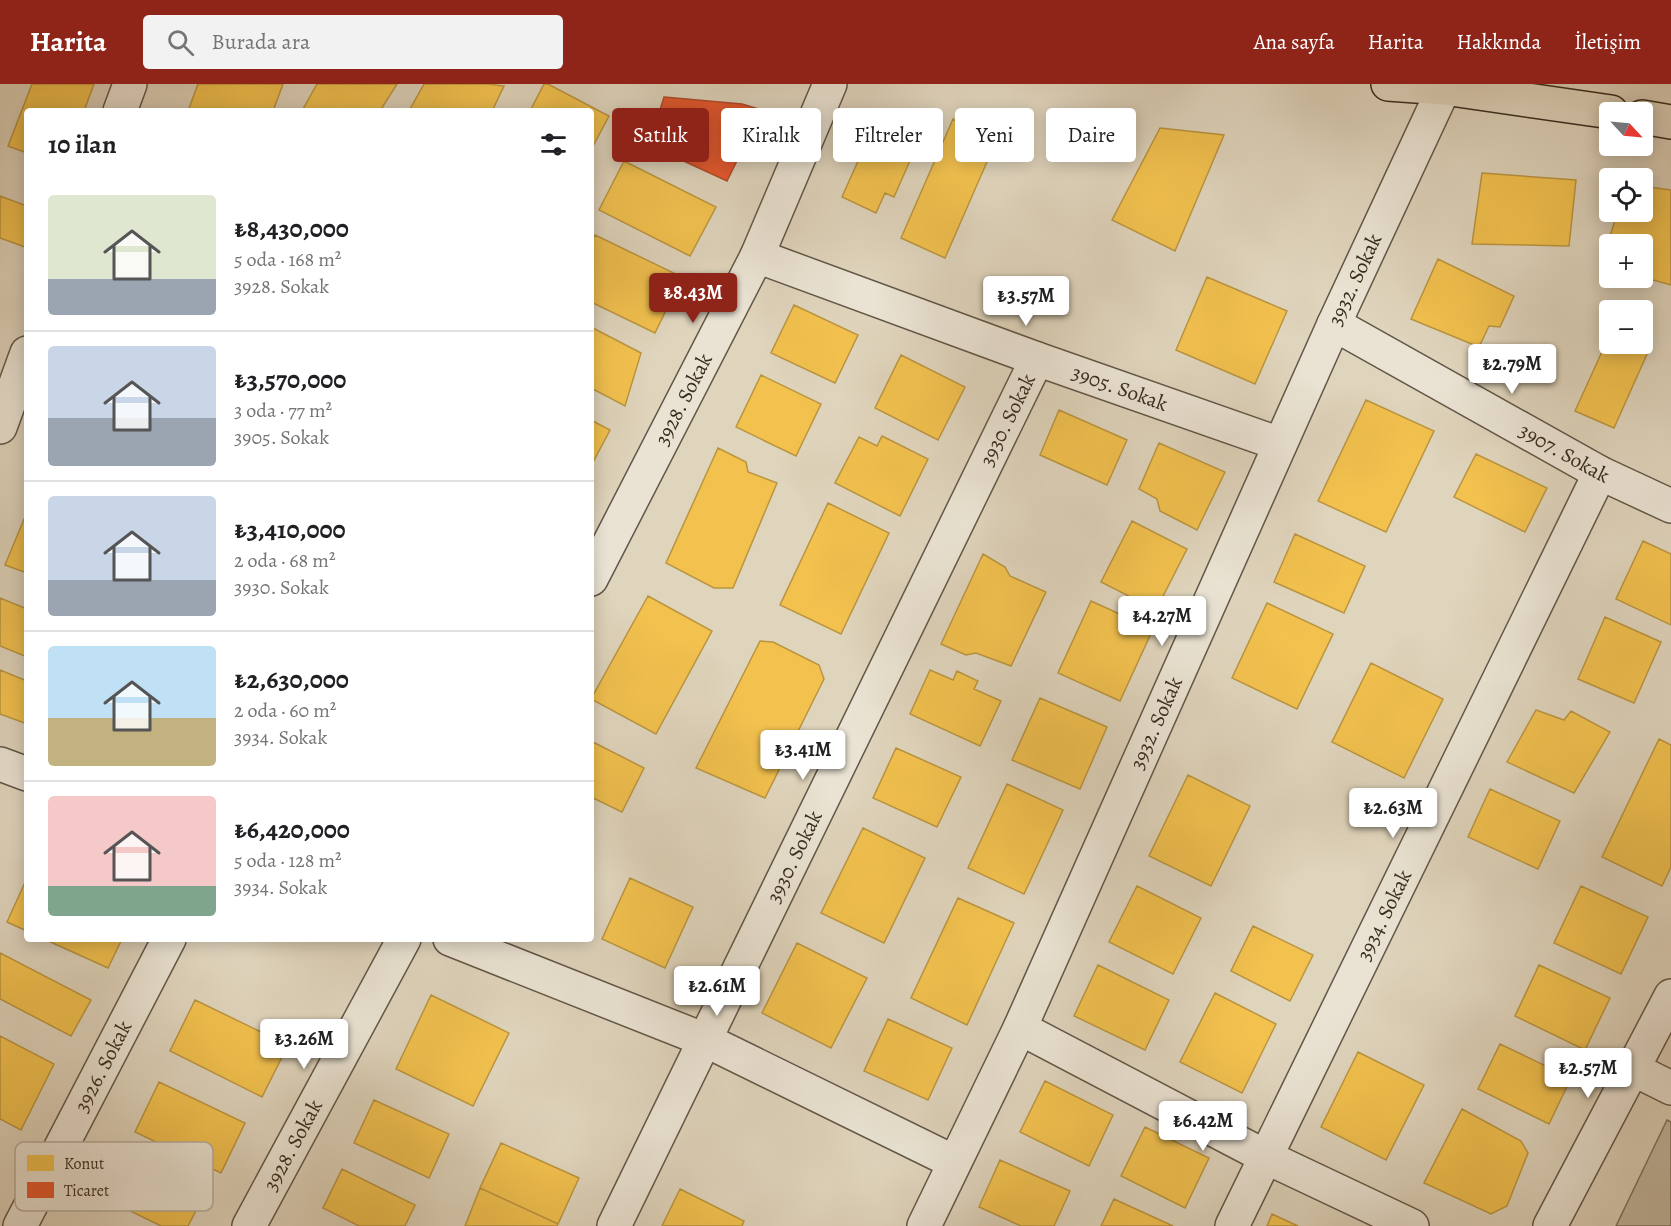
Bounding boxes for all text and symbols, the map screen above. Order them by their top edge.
search box [143,15,563,69]
text: Harita [30,23,107,61]
icon: search [164,26,197,59]
text: Burada ara [212,27,310,57]
text: Ana sayfa [1254,28,1335,56]
text: Harita [1368,28,1424,56]
text: Hakkında [1457,28,1541,56]
text: İletişim [1574,28,1641,56]
north arrow [1599,102,1653,156]
map controls [1599,102,1653,354]
chip: Satılık [612,108,709,162]
chip: Kiralık [721,108,821,162]
chip: Filtreler [833,108,943,162]
chip: Yeni [955,108,1034,162]
chip: Daire [1046,108,1136,162]
text: 10 ilan [48,127,117,162]
icon: filters [537,128,570,161]
button: locate [1599,168,1653,222]
text: ₺8,430,000 [234,211,349,246]
icon: home [96,219,168,291]
street label: 3932. Sokak [1321,228,1389,330]
button: + [1599,234,1653,288]
text: 5 oda · 168 m² [234,246,341,273]
text: 3928. Sokak [234,273,329,300]
pin: ₺8.43M [644,273,742,324]
pin: ₺3.57M [977,276,1075,327]
text: ₺8.43M [663,279,723,306]
text: ₺3.57M [997,282,1055,309]
button: − [1599,300,1653,354]
pin: ₺2.79M [1463,344,1561,395]
street label: 3928. Sokak [648,348,719,450]
text: ₺2.79M [1482,350,1542,377]
street label: 3905. Sokak [1068,358,1172,418]
text: ₺3,570,000 [234,362,346,397]
street label: 3930. Sokak [973,368,1042,471]
icon: home [96,370,168,442]
text: 3 oda · 77 m² [234,397,332,424]
street label: 3907. Sokak [1514,416,1615,490]
text: 3905. Sokak [234,424,329,451]
text: ₺3,410,000 [234,512,346,547]
icon: home [96,520,168,592]
text: 2 oda · 68 m² [234,547,335,574]
text: 3930. Sokak [234,574,329,601]
pin: ₺4.27M [1113,596,1211,647]
text: ₺4.27M [1132,602,1192,629]
text: ₺2,630,000 [234,662,349,697]
icon: home [96,670,168,742]
street label: 3932. Sokak [1123,672,1189,774]
text: 2 oda · 60 m² [234,697,336,724]
text: 3934. Sokak [234,724,327,751]
pin: ₺3.41M [754,730,852,781]
text: ₺3.41M [774,736,832,763]
pin: ₺2.63M [1344,788,1442,839]
text: ₺2.63M [1363,794,1423,821]
street label: 3930. Sokak [760,805,829,908]
text: ₺6,420,000 [234,812,350,847]
icon: home [96,820,168,892]
text: 5 oda · 128 m² [234,847,342,874]
street label: 3934. Sokak [1350,864,1418,965]
text: 3934. Sokak [234,874,327,901]
pin: ₺2.61M [668,966,766,1017]
text: ₺2.61M [688,972,746,999]
street label: 3926. Sokak [68,1015,139,1117]
pin: ₺3.26M [255,1019,353,1070]
text: ₺3.26M [274,1025,334,1052]
pin: ₺2.57M [1539,1048,1637,1099]
text: ₺2.57M [1559,1054,1617,1081]
street label: 3928. Sokak [257,1094,329,1196]
pin: ₺6.42M [1154,1101,1252,1152]
text: ₺6.42M [1173,1107,1233,1134]
legend [15,1142,213,1211]
text: Konut [64,1153,104,1175]
text: Ticaret [64,1180,109,1202]

